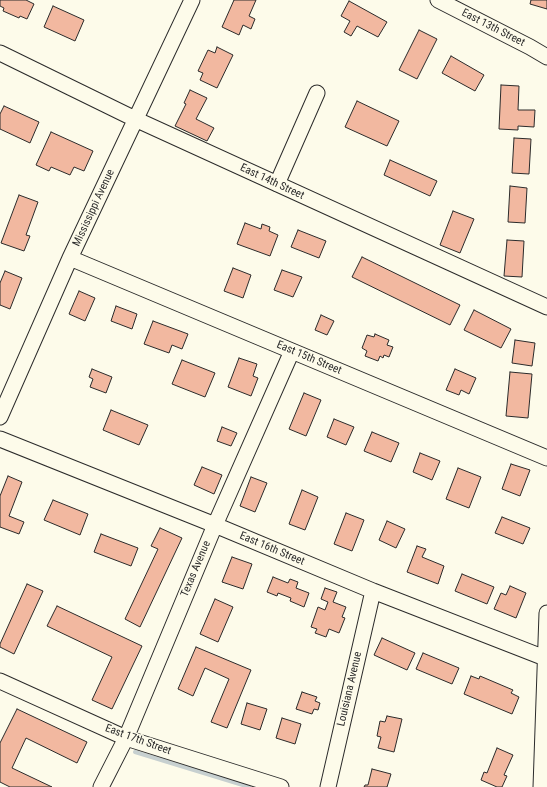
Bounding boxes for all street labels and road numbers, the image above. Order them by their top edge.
street label: East 13th Street [459,6,527,50]
street label: East 14th Street [238,161,306,203]
street label: Mississippi Avenue [70,167,118,249]
street label: East 15th Street [275,338,343,378]
street label: East 16th Street [238,529,306,569]
street label: Texas Avenue [178,539,214,599]
street label: Louisiana Avenue [335,650,365,728]
street label: East 17th Street [103,722,173,758]

